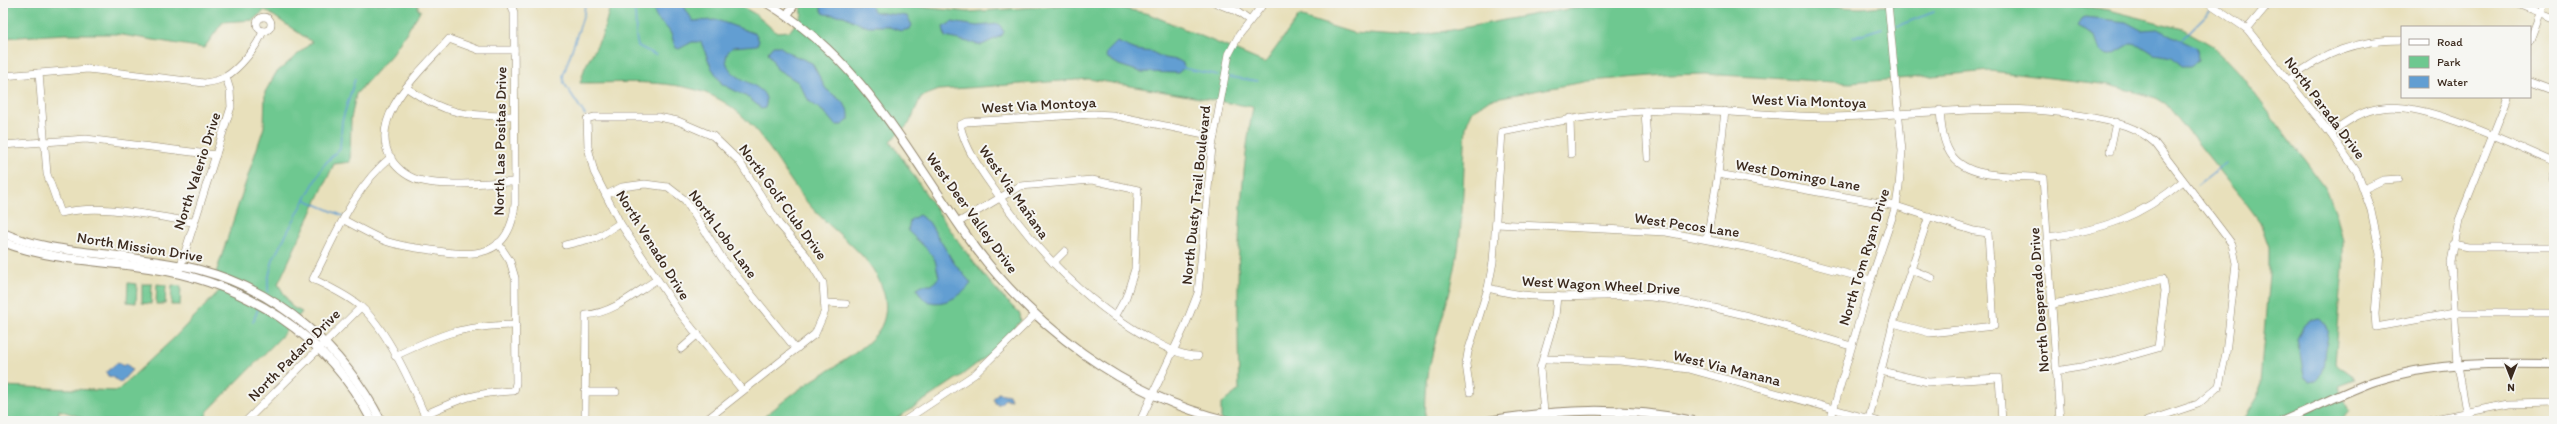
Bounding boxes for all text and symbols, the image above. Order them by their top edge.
legend [2401,26,2531,98]
text: Road [2437,35,2463,49]
street label: North Parada Drive [2281,53,2369,163]
text: Park [2437,55,2461,69]
street label: North Las Positas Drive [490,66,510,216]
text: Water [2437,75,2468,89]
street label: West Via Montoya [1751,90,1867,112]
street label: West Via Montoya [981,93,1097,117]
street label: North Dusty Trail Boulevard [1178,104,1214,286]
street label: North Valerio Drive [169,110,225,232]
street label: North Golf Club Drive [735,141,831,263]
street label: West Via Mañana [975,142,1053,243]
street label: West Deer Valley Drive [922,149,1022,277]
street label: West Domingo Lane [1734,155,1862,195]
street label: North Lobo Lane [685,186,761,282]
street label: North Tom Ryan Drive [1835,186,1893,328]
street label: North Venado Drive [612,187,694,303]
street label: West Pecos Lane [1633,209,1741,241]
street label: North Desperado Drive [2025,227,2053,373]
street label: North Mission Drive [76,228,204,266]
street label: West Wagon Wheel Drive [1521,272,1681,298]
street label: North Padaro Drive [244,305,344,405]
street label: West Via Manana [1671,346,1783,390]
north arrow [2491,358,2531,398]
text: N [2507,381,2515,394]

